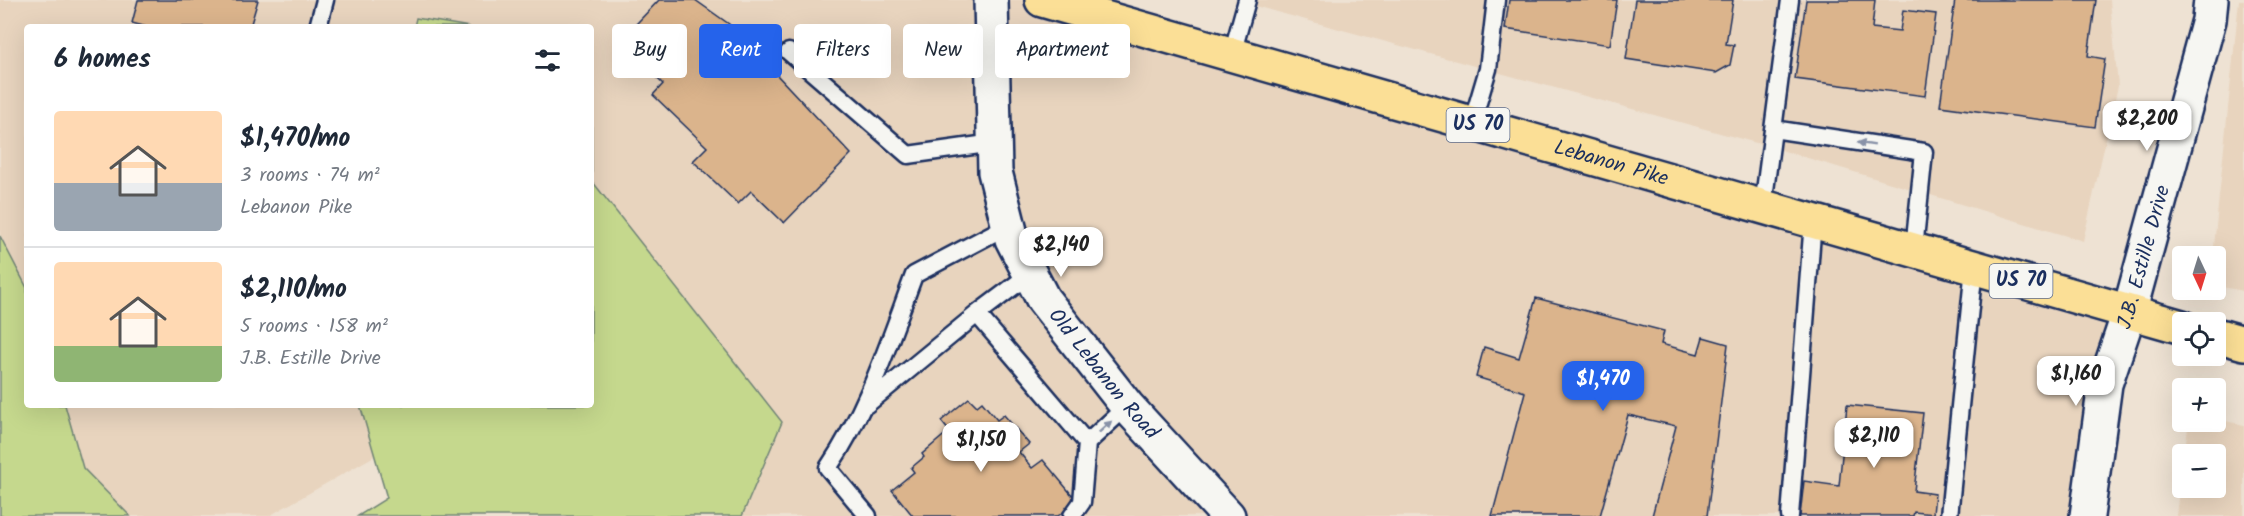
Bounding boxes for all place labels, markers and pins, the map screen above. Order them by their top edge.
pin: $2,200 [2098,101,2196,152]
pin: $2,140 [1012,227,1110,278]
pin: $1,160 [2027,356,2125,407]
pin: $1,470 [1554,361,1652,412]
pin: $2,110 [1825,418,1923,469]
pin: $1,150 [932,422,1030,473]

